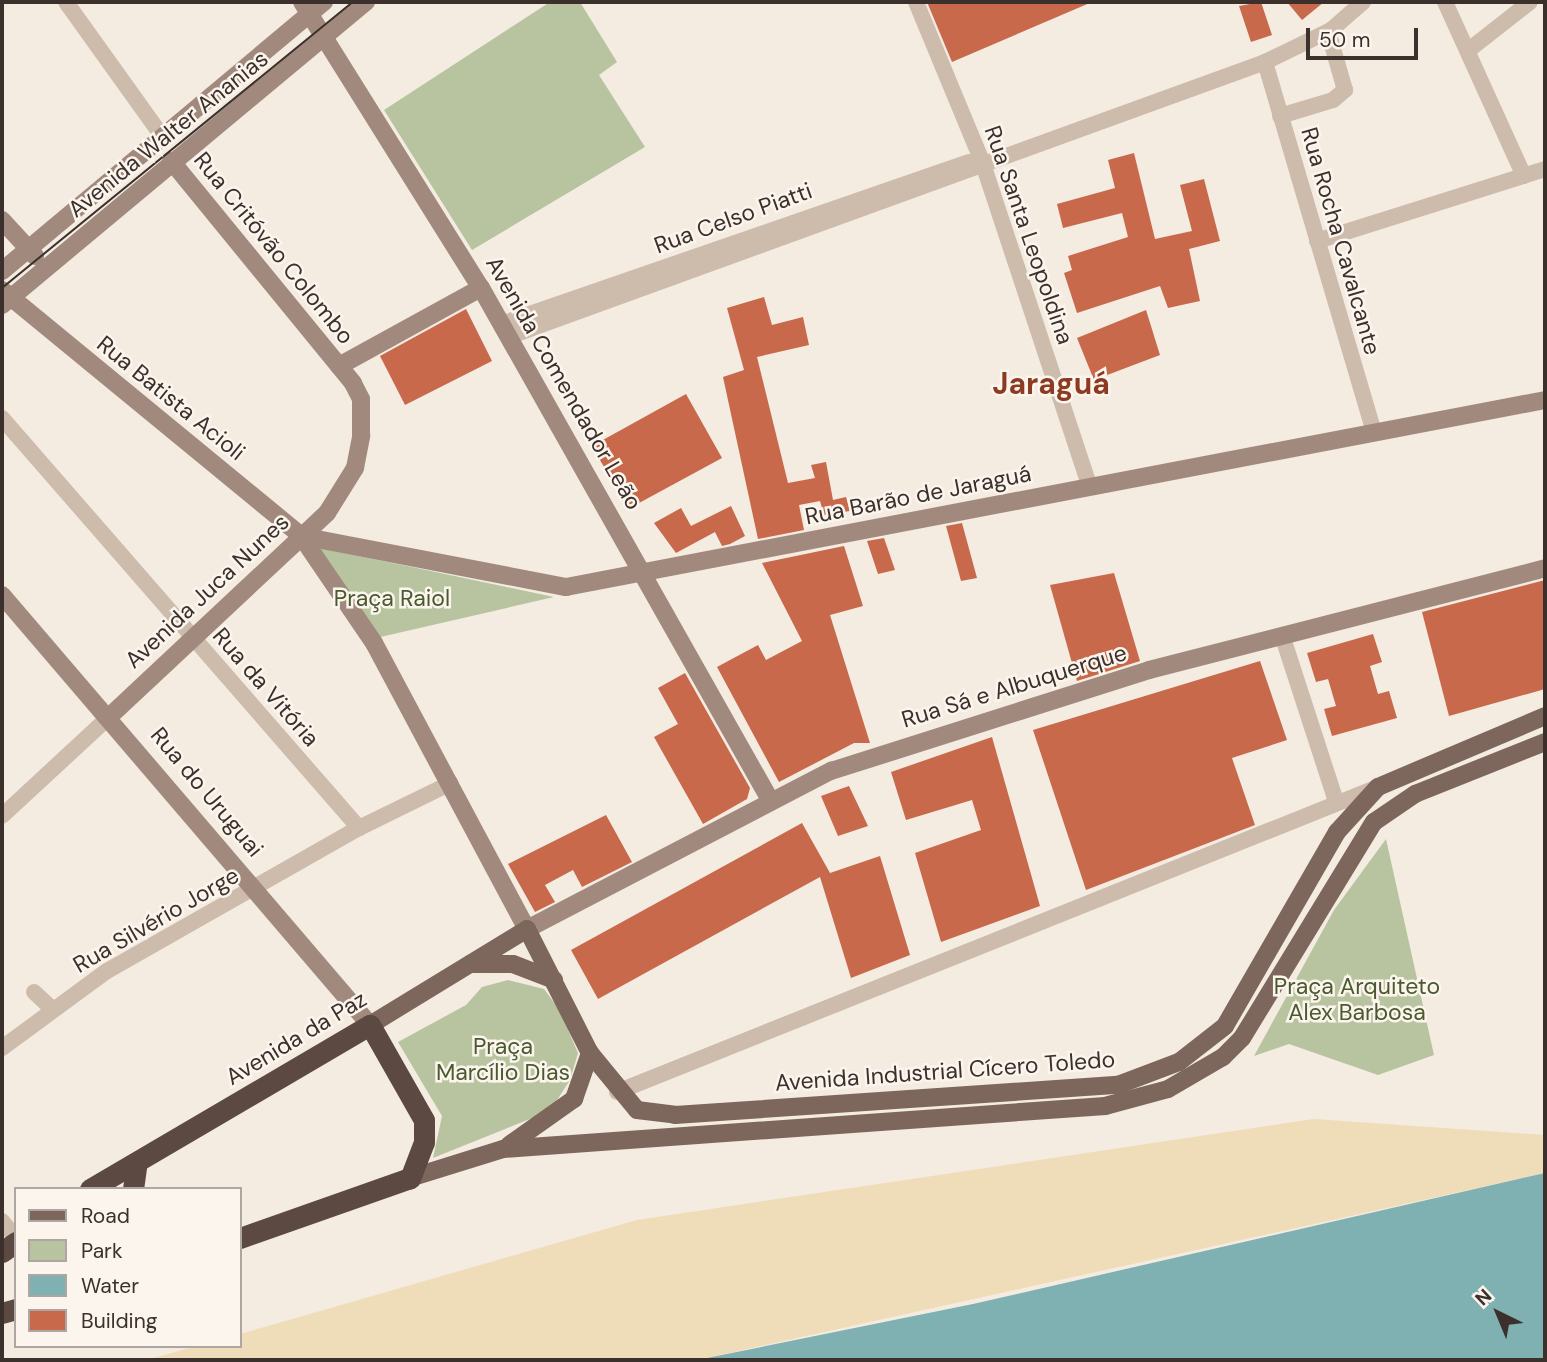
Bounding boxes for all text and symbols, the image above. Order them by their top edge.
scale bar [1309,14,1421,58]
text: 50 m [1319,26,1370,54]
street label: Avenida Walter Ananias [62,45,274,223]
street label: Rua Santa Leopoldina [979,122,1079,348]
street label: Rua Rocha Cavalcante [1295,124,1387,358]
street label: Rua Critóvão Colombo [188,146,360,350]
street label: Rua Celso Piatti [650,177,816,259]
street label: Avenida Comendador Leão [480,251,648,515]
street label: Rua Batista Acioli [91,330,251,466]
district label: Jaraguá [992,366,1110,402]
street label: Rua Barão de Jaraguá [803,460,1033,530]
street label: Avenida Juca Nunes [119,508,295,674]
park label: Praça Raiol [334,584,450,612]
street label: Rua da Vitória [207,622,325,752]
street label: Rua Sá e Albuquerque [898,639,1130,733]
street label: Rua do Uruguai [145,722,269,862]
street label: Rua Silvério Jorge [68,861,244,979]
park label: Praça Arquiteto Alex Barbosa [1274,972,1440,1026]
street label: Avenida da Paz [221,985,371,1091]
park label: Praça Marcílio Dias [436,1032,570,1086]
street label: Avenida Industrial Cícero Toledo [774,1045,1116,1097]
legend [14,1187,242,1348]
text: Road [81,1202,130,1230]
text: Park [81,1237,122,1265]
text: Water [81,1272,139,1300]
north arrow [1463,1278,1533,1348]
text: N [1470,1283,1497,1311]
text: Building [81,1307,157,1335]

